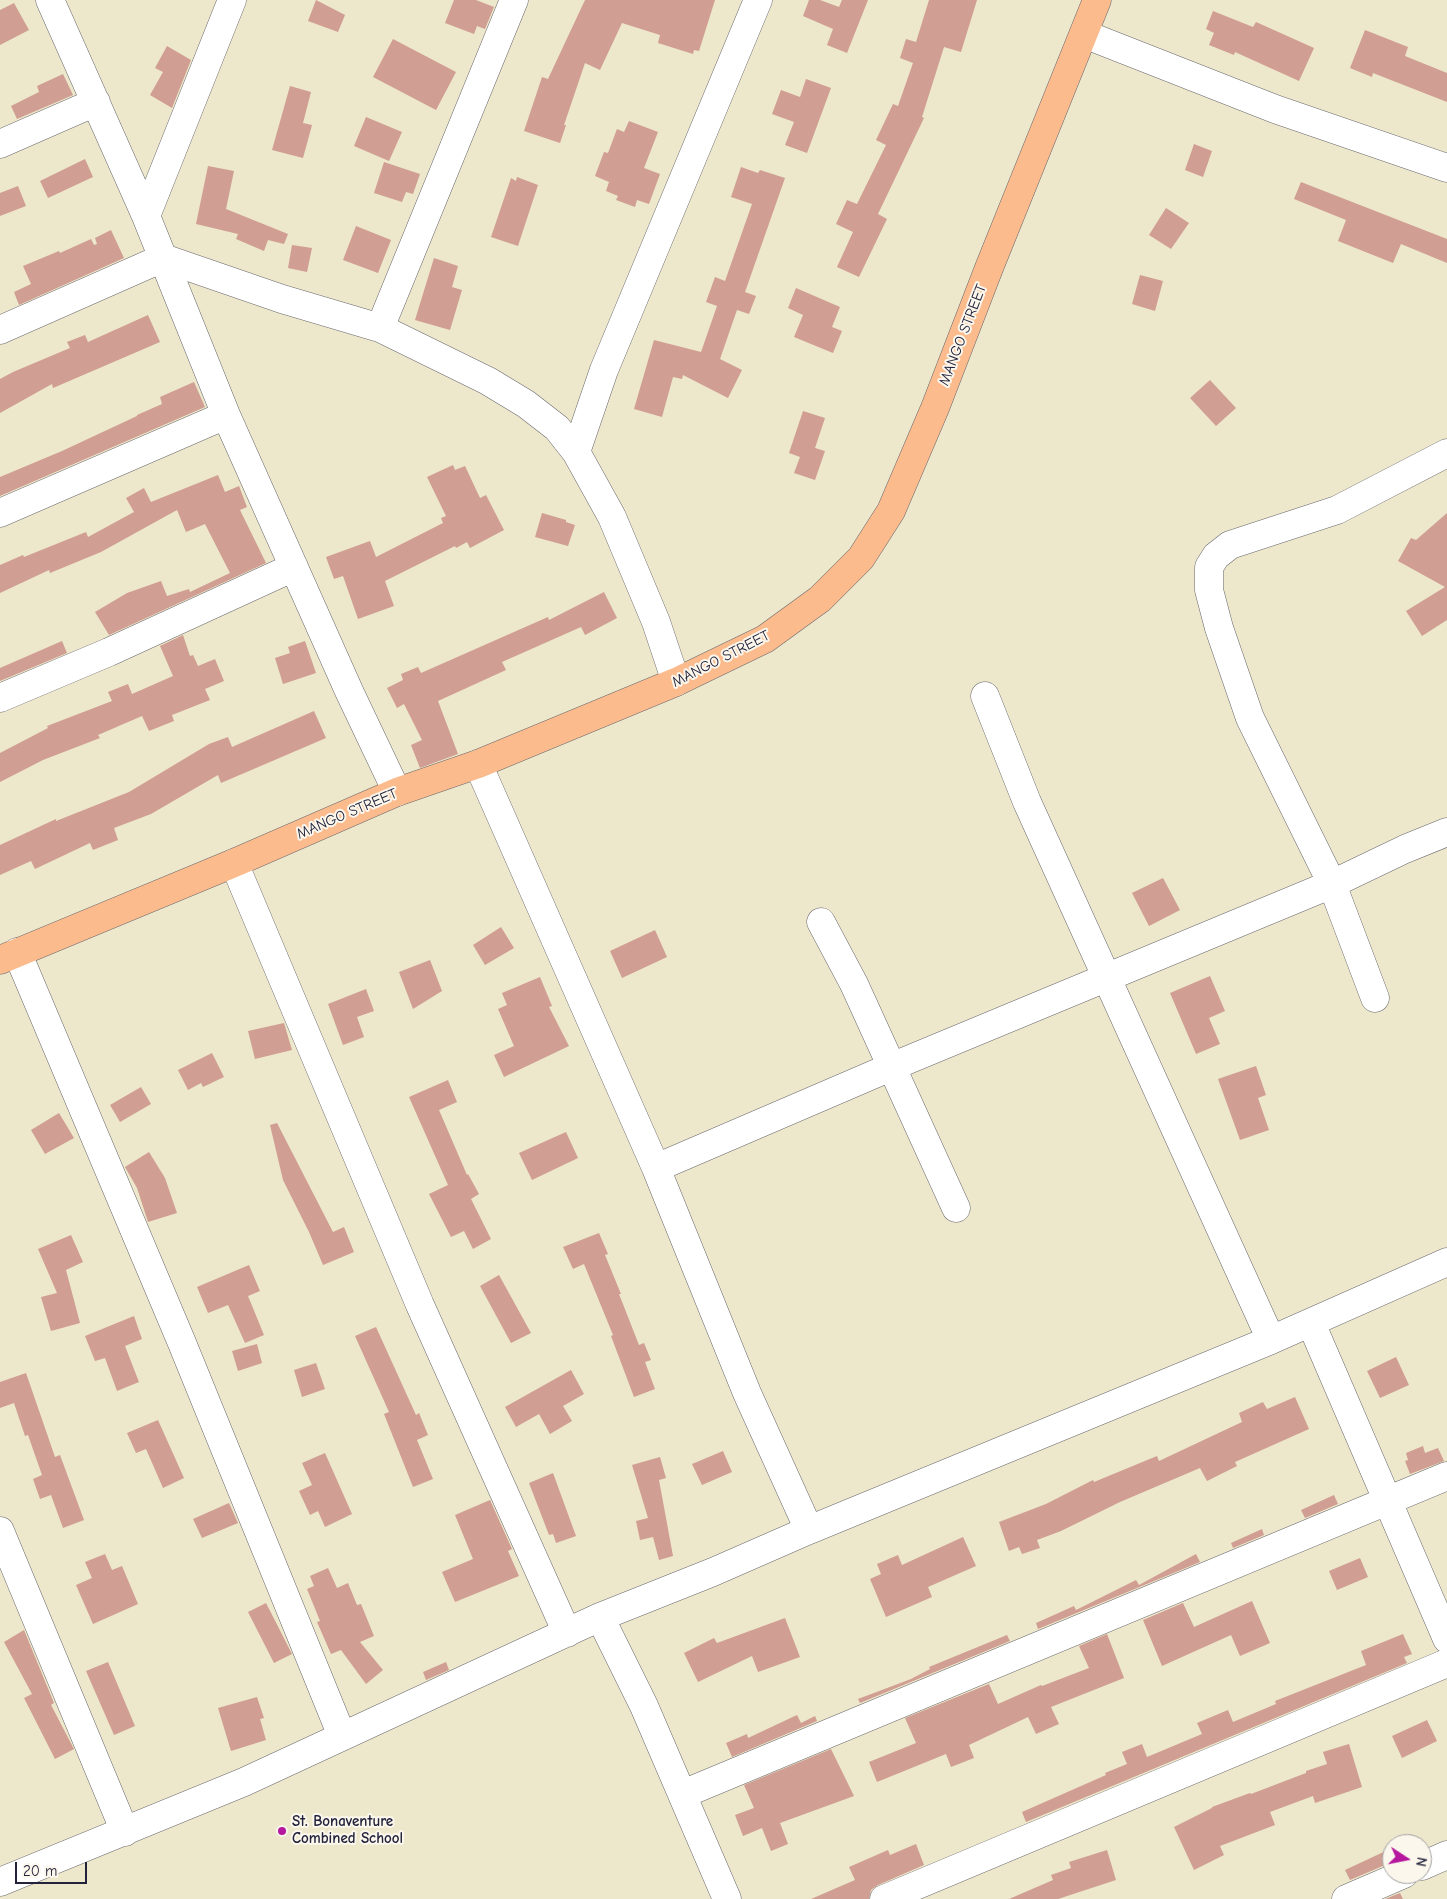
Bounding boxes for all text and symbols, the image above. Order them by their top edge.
street label: MANGO STREET [935,282,991,388]
street label: MANGO STREET [669,627,773,691]
street label: MANGO STREET [294,785,400,843]
place label: St. Bonaventure Combined School [292,1813,403,1848]
marker: St. Bonaventure Combined School [276,1825,288,1837]
north arrow [1382,1834,1432,1884]
scale bar [18,1852,90,1884]
text: N [1412,1856,1430,1868]
text: 20 m [23,1862,57,1880]

